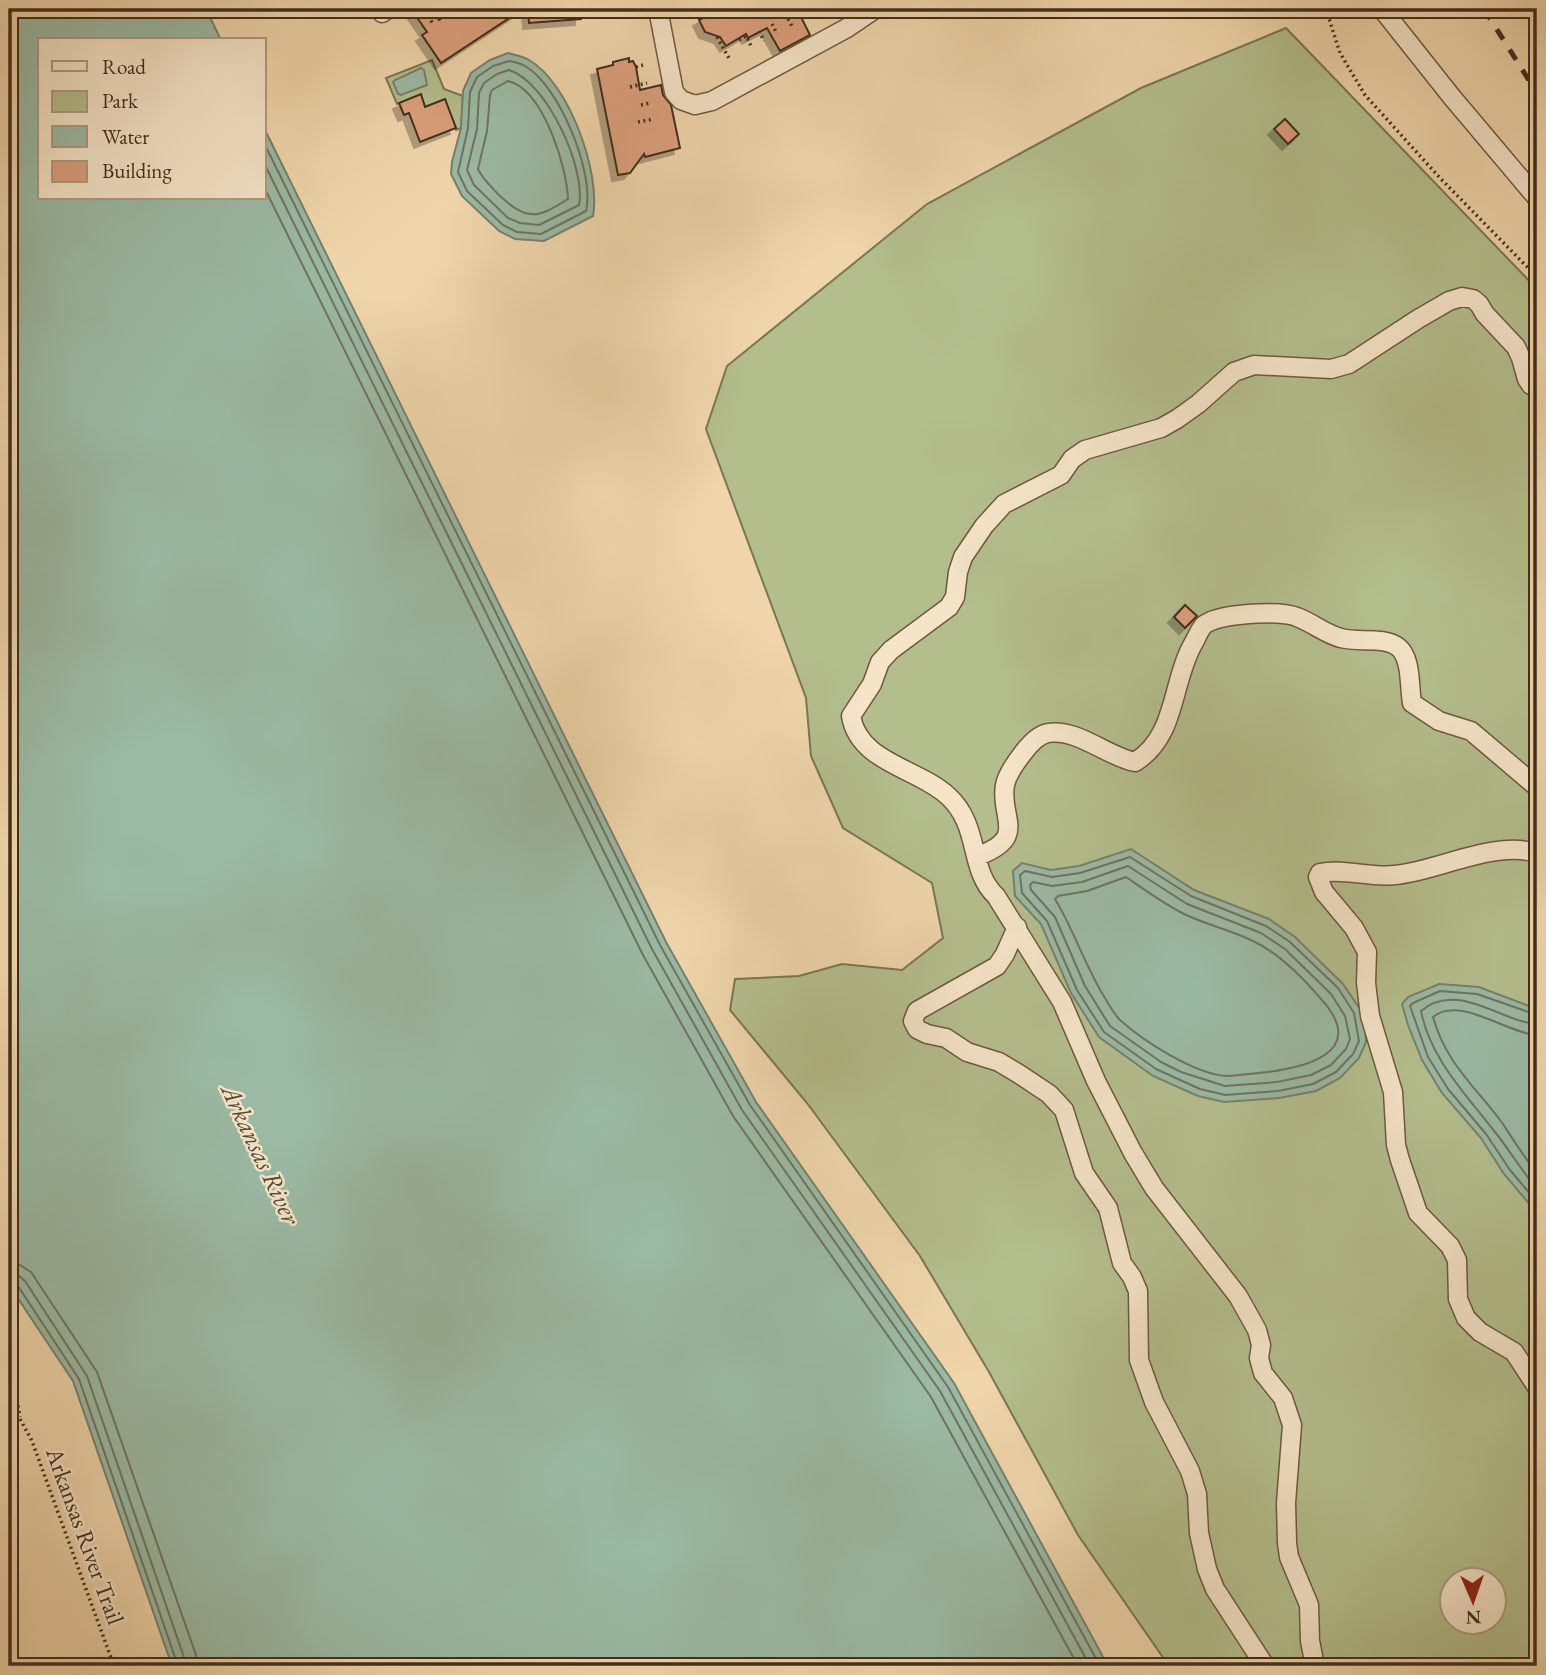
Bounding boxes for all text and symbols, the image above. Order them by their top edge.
legend [38,38,266,200]
text: Road [102,53,146,80]
text: Park [102,87,139,114]
text: Water [102,123,149,150]
text: Building [102,157,172,184]
water label: Arkansas River [213,1076,309,1231]
street label: Arkansas River Trail [39,1442,132,1629]
north arrow [1438,1566,1508,1636]
text: N [1465,1605,1482,1630]

